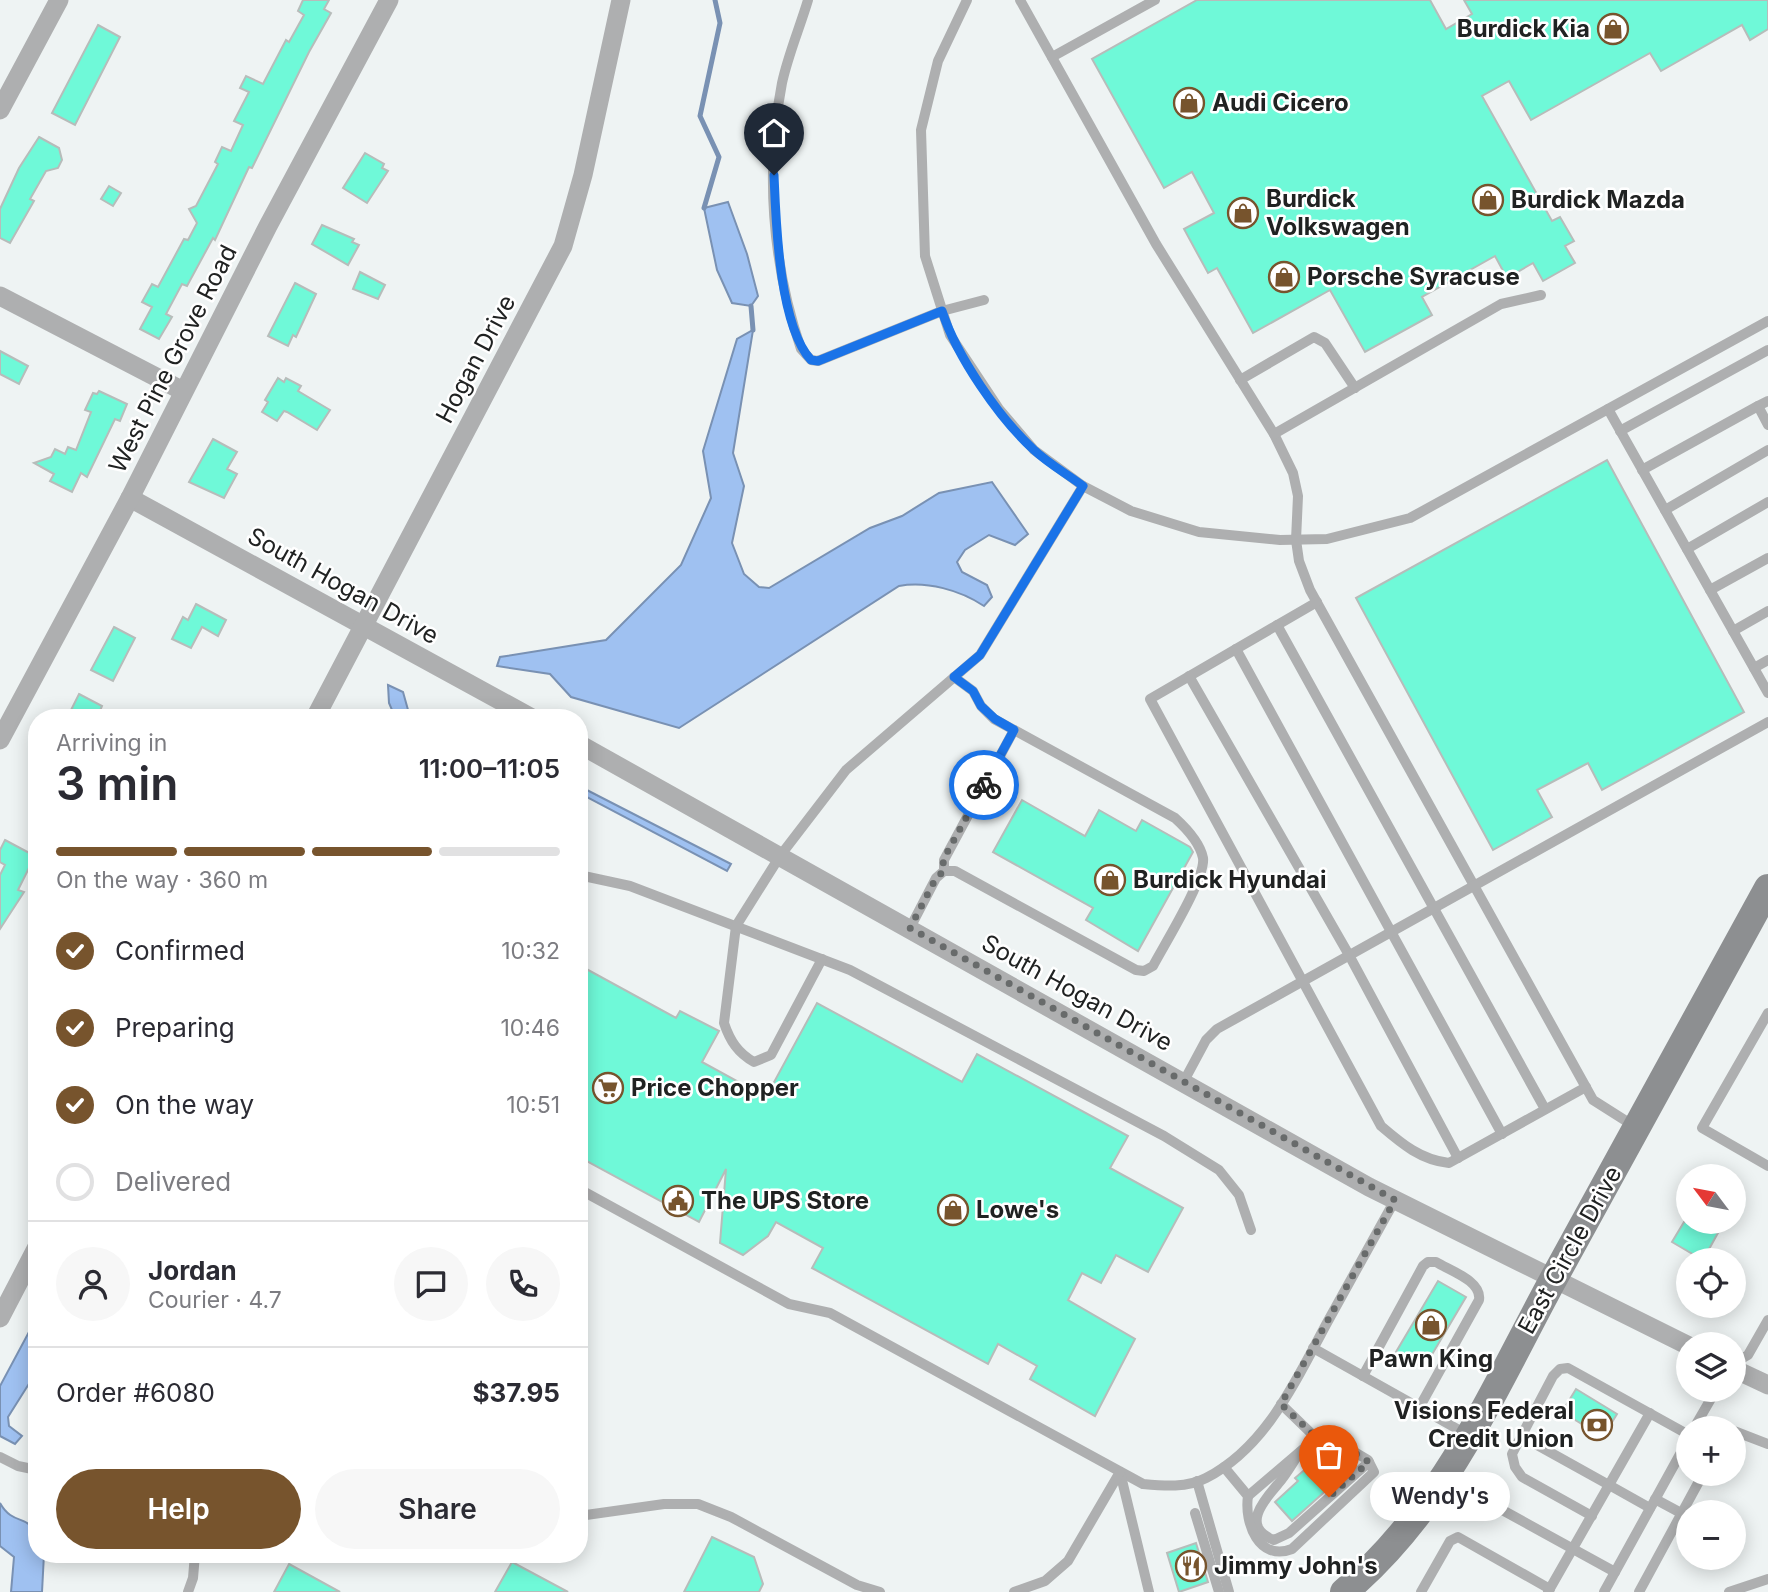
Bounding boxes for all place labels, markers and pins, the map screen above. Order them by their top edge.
shop icon: Burdick Kia [1596,12,1630,46]
place label: Burdick Kia [1457,14,1590,43]
shop icon: Audi Cicero [1172,86,1206,120]
place label: Audi Cicero [1212,88,1349,117]
pin [744,103,804,175]
shop icon: Burdick Mazda [1471,183,1505,217]
place label: Burdick Volkswagen [1266,184,1410,241]
place label: Burdick Mazda [1511,185,1685,214]
shop icon: Burdick Volkswagen [1226,196,1260,230]
shop icon: Porsche Syracuse [1267,260,1301,294]
place label: Porsche Syracuse [1307,262,1520,291]
shop icon: Burdick Hyundai [1093,863,1127,897]
place label: Burdick Hyundai [1133,865,1326,894]
supermarket icon: Price Chopper [591,1071,625,1105]
place label: Price Chopper [631,1073,799,1102]
public building icon: The UPS Store [661,1184,695,1218]
place label: The UPS Store [701,1186,869,1215]
shop icon: Lowe's [936,1193,970,1227]
place label: Lowe's [976,1195,1059,1224]
shop icon: Pawn King [1414,1308,1448,1342]
place label: Pawn King [1369,1344,1493,1373]
place label: Visions Federal Credit Union [1394,1396,1574,1453]
bank icon: Visions Federal Credit Union [1580,1408,1614,1442]
pin [1299,1425,1359,1497]
callout: Wendy's [1371,1472,1511,1522]
restaurant icon: Jimmy John's [1174,1549,1208,1583]
place label: Jimmy John's [1214,1551,1378,1580]

